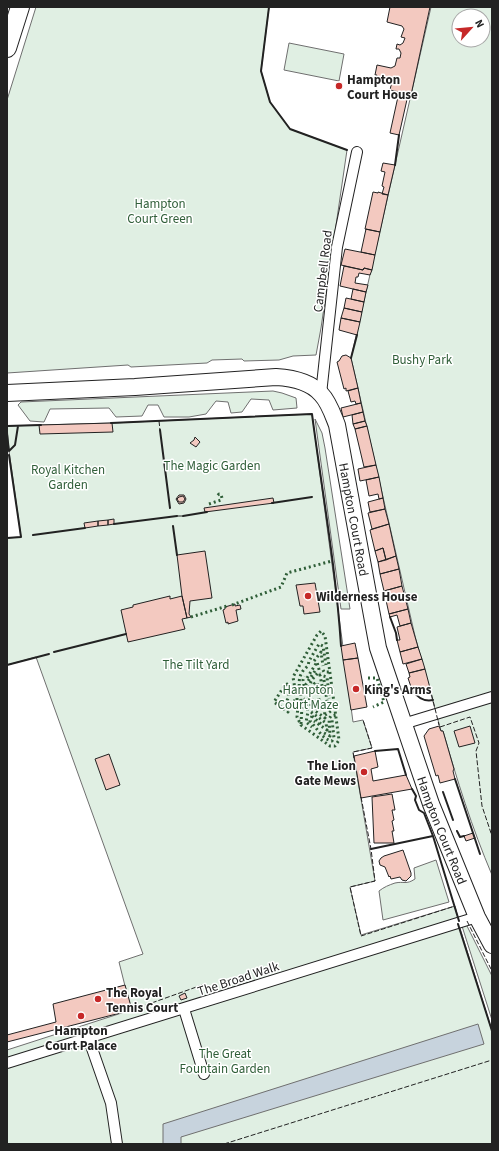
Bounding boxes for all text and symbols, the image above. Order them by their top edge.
north arrow [451,8,491,48]
text: N [471,17,488,30]
place label: Hampton Court House [347,71,418,104]
marker: Hampton Court House [334,81,344,91]
park label: Hampton Court Green [127,195,193,228]
street label: Campbell Road [309,229,337,313]
park label: Bushy Park [392,351,453,369]
park label: The Magic Garden [163,457,261,475]
park label: Royal Kitchen Garden [31,461,105,494]
street label: Hampton Court Road [334,461,373,578]
place label: Wilderness House [316,588,418,606]
marker: Wilderness House [303,591,313,601]
park label: The Tilt Yard [162,656,230,674]
park label: Hampton Court Maze [278,681,338,714]
place label: King's Arms [364,681,432,699]
marker: King's Arms [351,684,361,694]
place label: The Lion Gate Mews [295,757,356,790]
marker: The Lion Gate Mews [359,767,369,777]
street label: Hampton Court Road [412,774,471,887]
street label: The Broad Walk [195,957,282,1001]
place label: The Royal Tennis Court [106,984,178,1017]
marker: The Royal Tennis Court [93,994,103,1004]
marker: Hampton Court Palace [76,1011,86,1021]
place label: Hampton Court Palace [45,1022,117,1055]
park label: The Great Fountain Garden [180,1045,270,1078]

